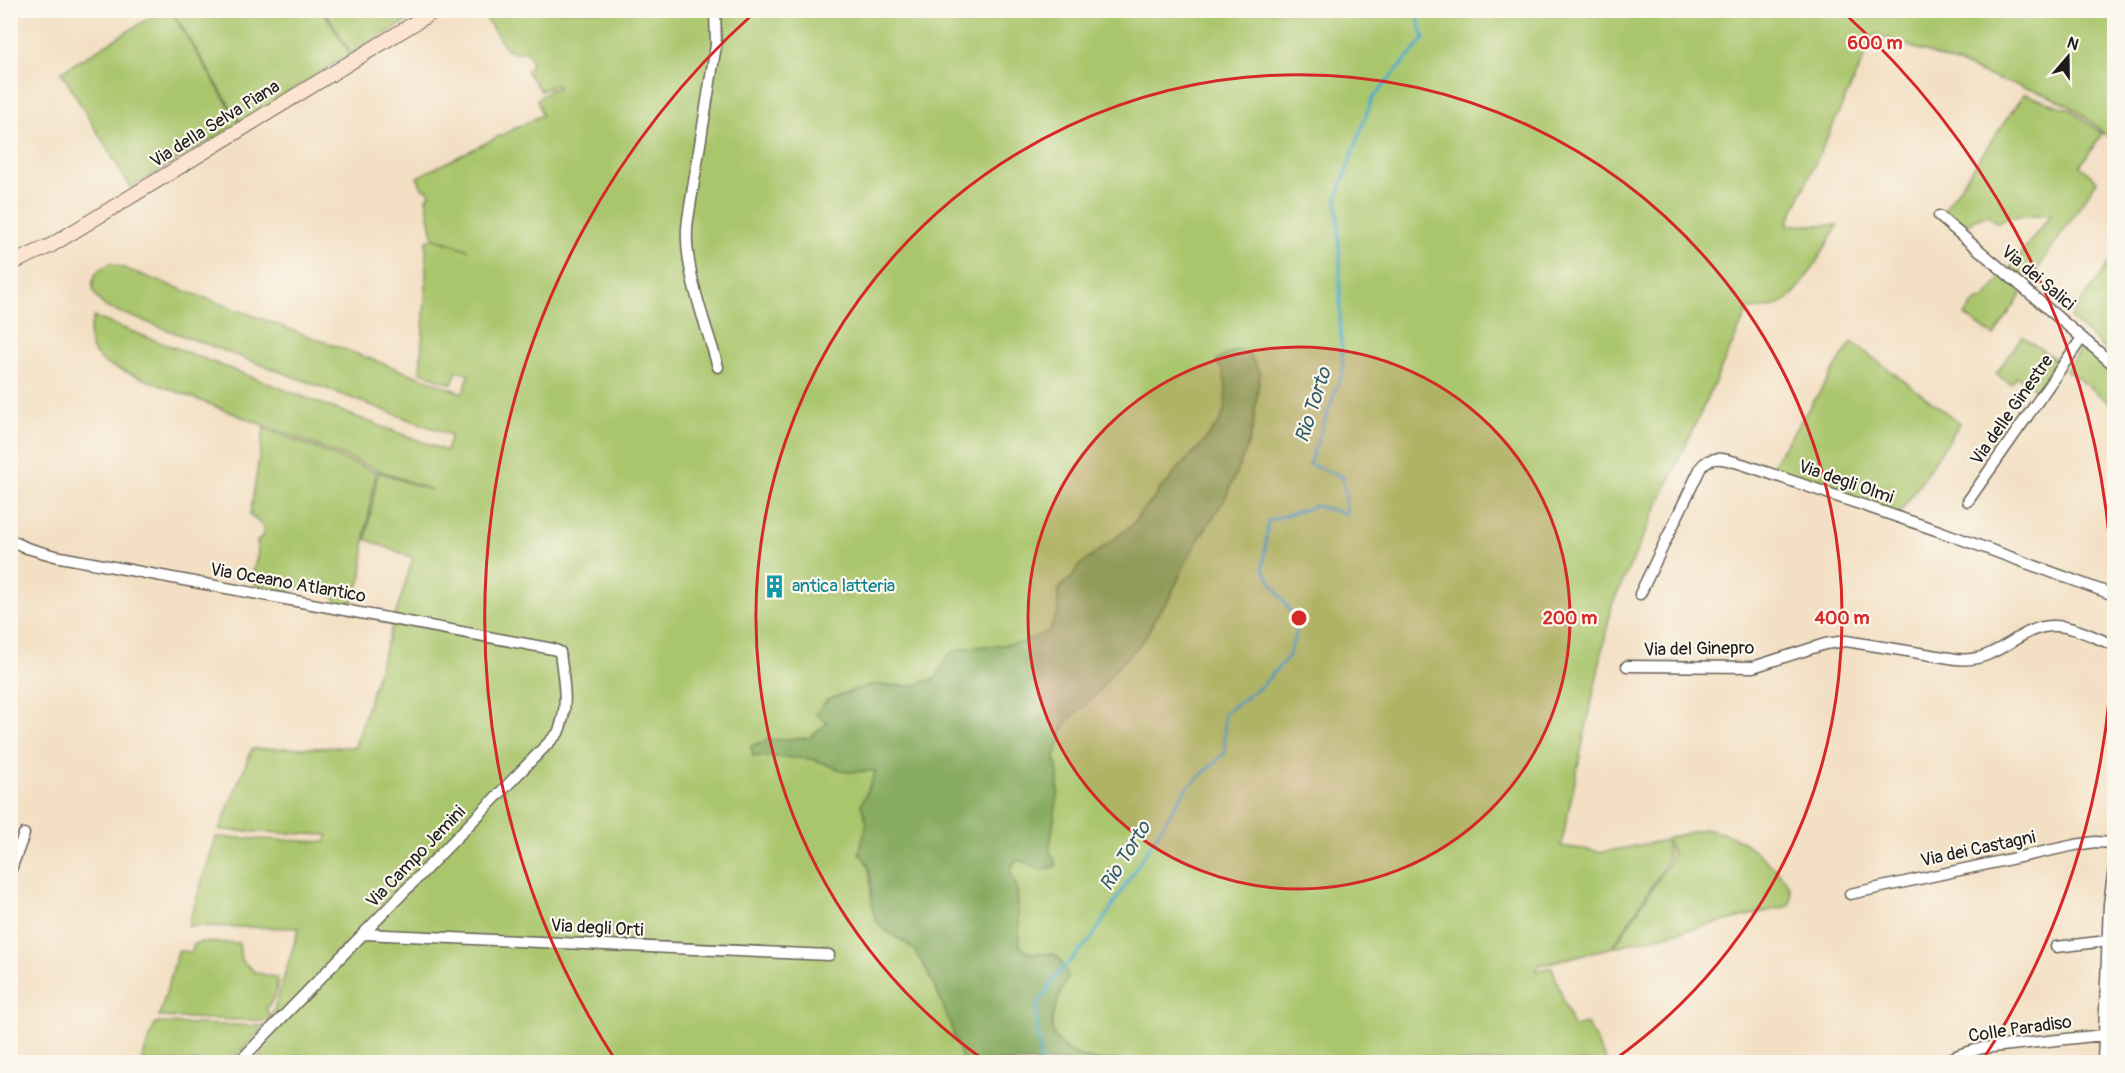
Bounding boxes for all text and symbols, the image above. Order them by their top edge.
north arrow [2038,27,2098,87]
text: 600 m [1848,32,1902,55]
text: N [2064,33,2081,55]
street label: Via della Selva Piana [146,75,284,173]
street label: Via dei Salici [1996,240,2080,316]
street label: Via delle Ginestre [1965,350,2059,470]
water label: Rio Torto [1289,363,1337,446]
street label: Via degli Olmi [1795,455,1897,509]
street label: Via Oceano Atlantico [208,558,368,608]
building icon: antica latteria [761,573,787,599]
place label: antica latteria [792,575,895,598]
text: 200 m [1543,607,1597,630]
text: 400 m [1815,607,1869,630]
centre of rings [1289,608,1309,628]
street label: Via del Ginepro [1644,637,1755,661]
street label: Via Campo Jemini [361,801,471,913]
water label: Rio Torto [1094,816,1157,895]
street label: Via dei Castagni [1918,826,2038,872]
street label: Via degli Orti [550,914,644,942]
street label: Colle Paradiso [1967,1010,2074,1048]

